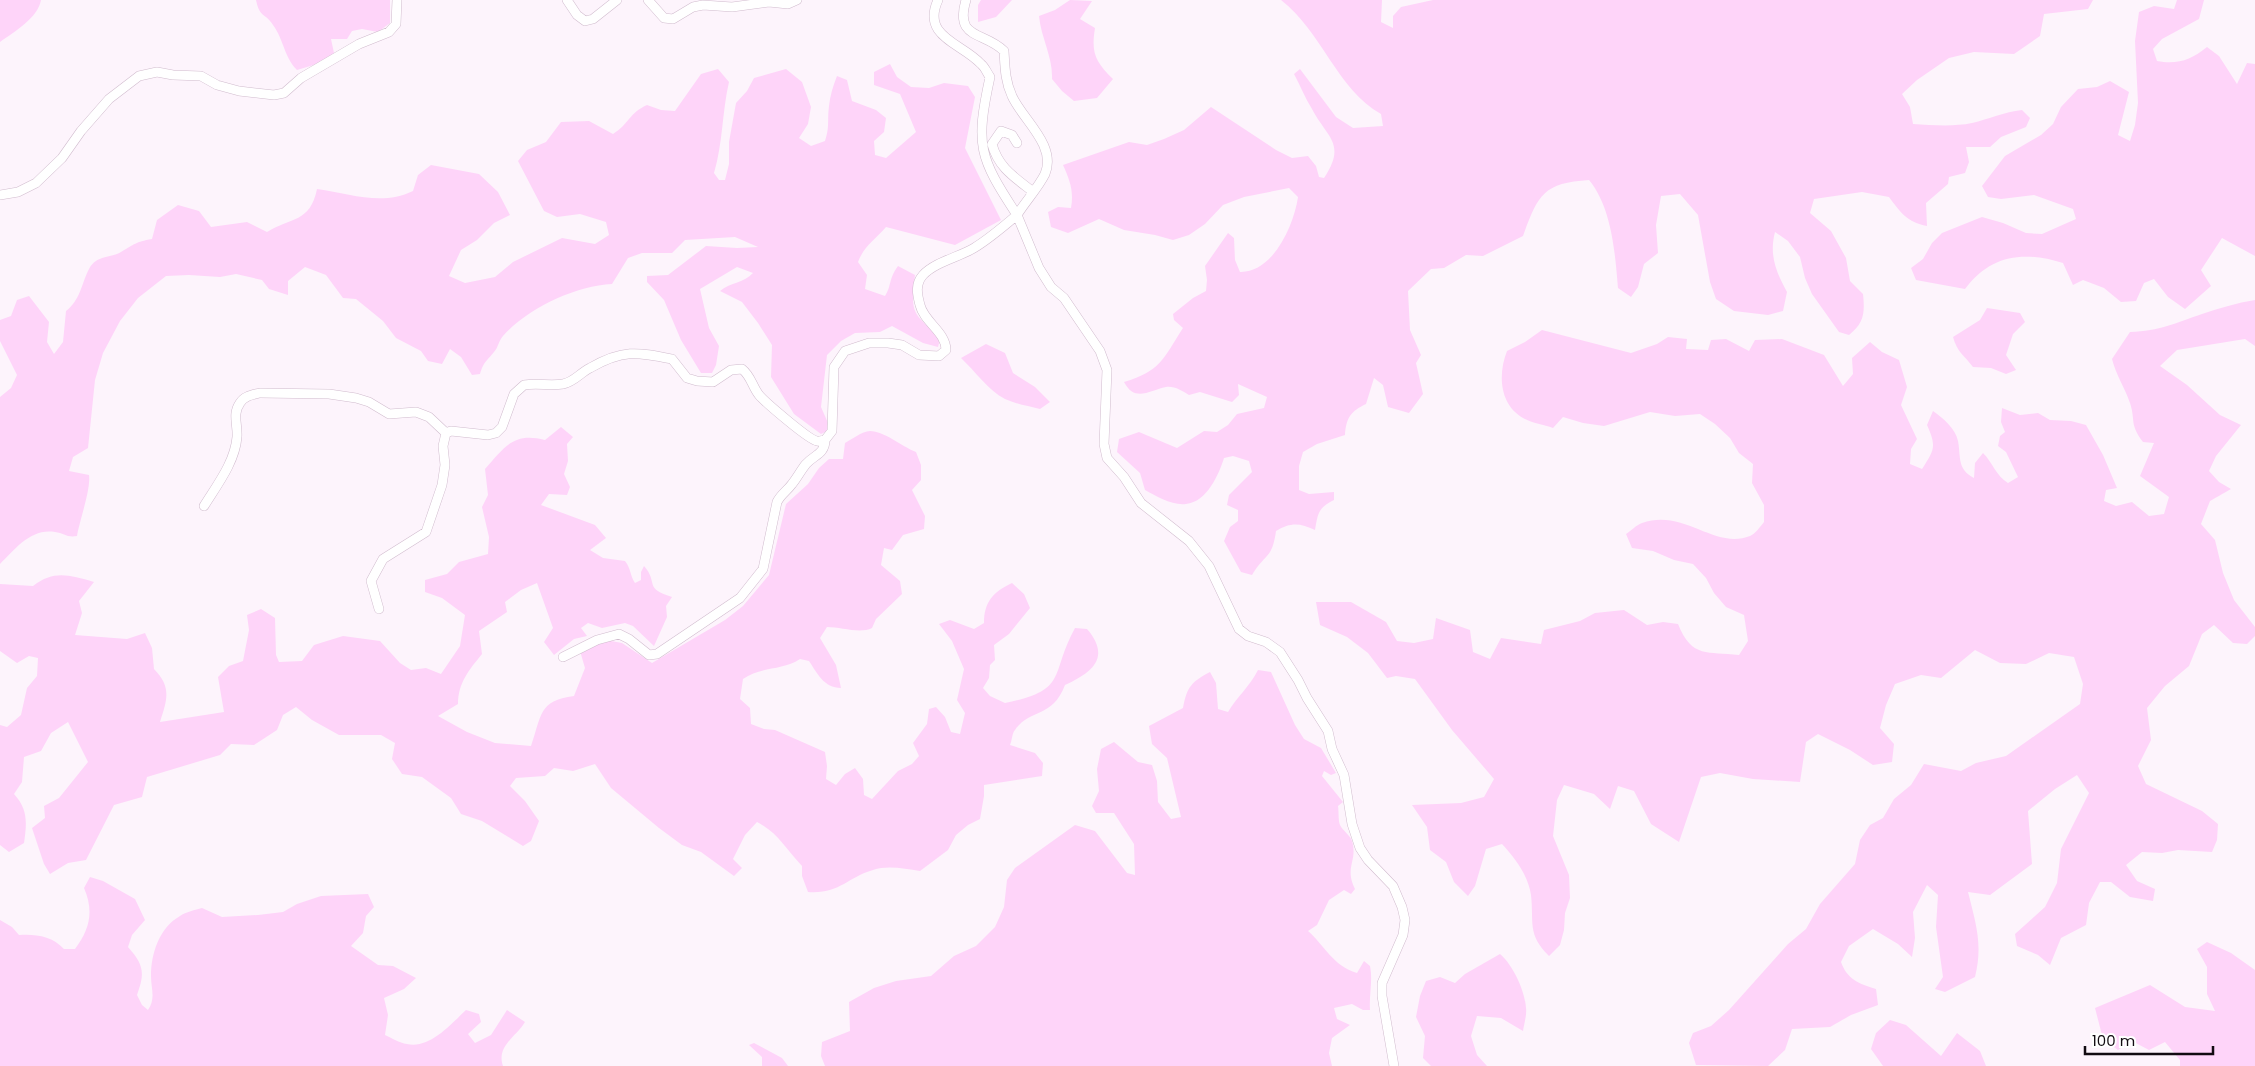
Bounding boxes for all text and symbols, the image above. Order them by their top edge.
scale bar [2085,1024,2212,1056]
text: 100 m [2092,1030,2135,1051]

